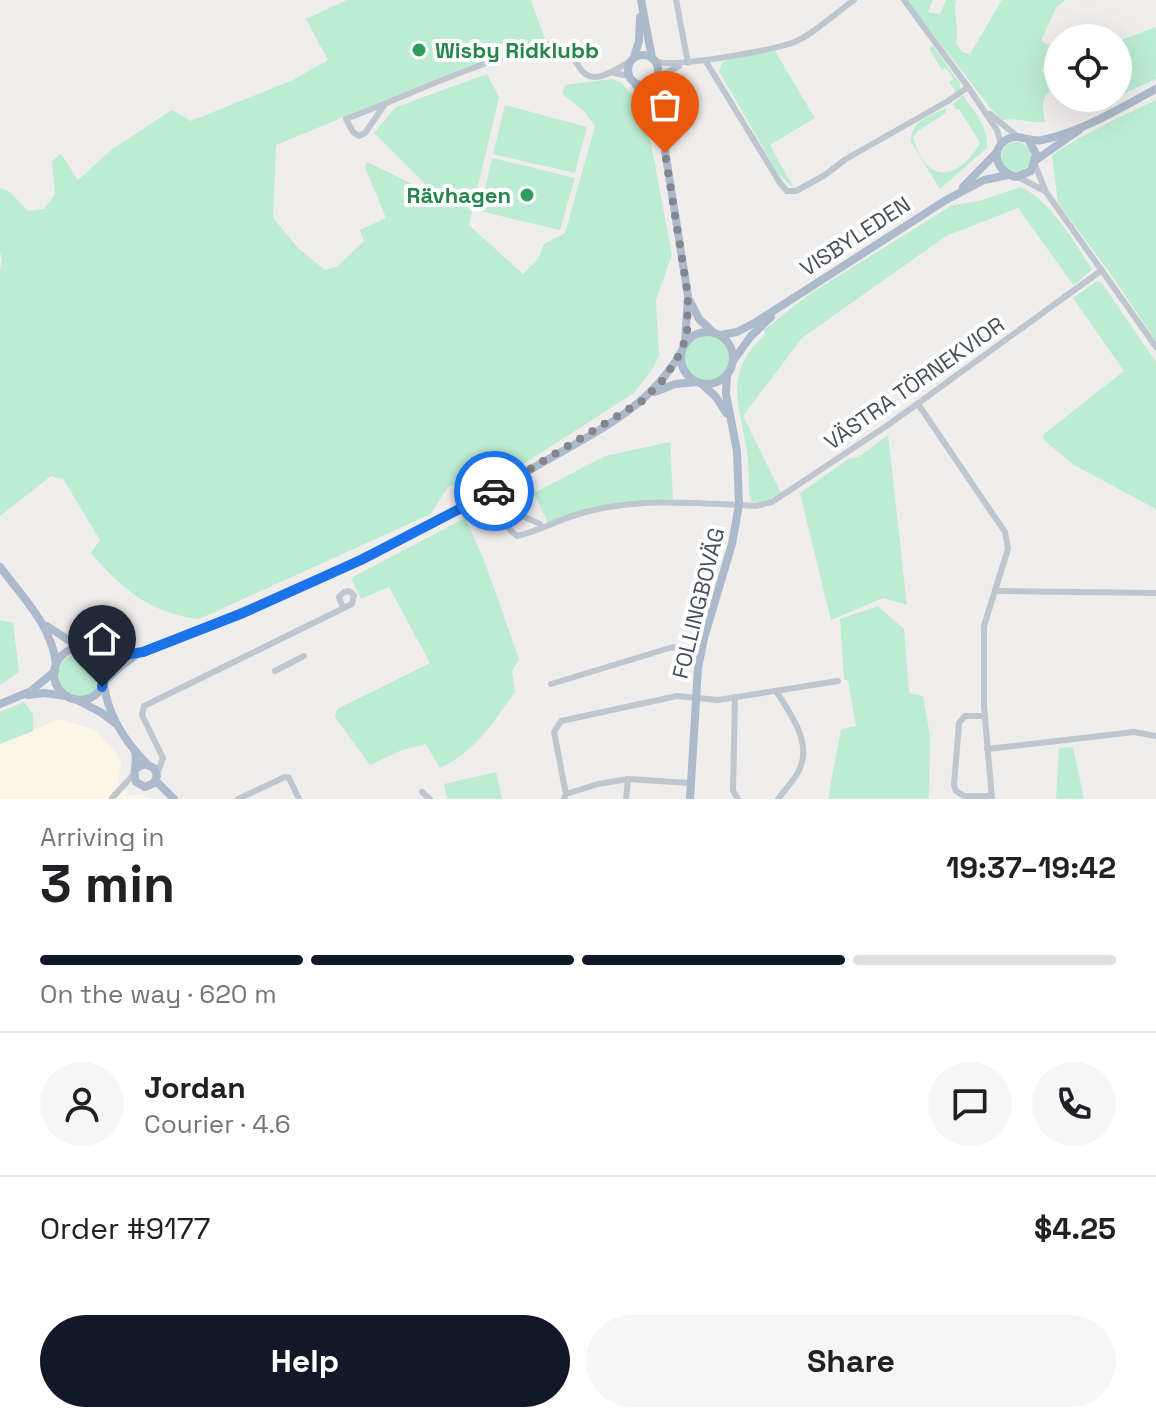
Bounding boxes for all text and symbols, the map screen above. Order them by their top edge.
map controls [1044,24,1132,112]
button: locate [1044,24,1132,112]
place label: Wisby Ridklubb [435,36,599,64]
marker: Wisby Ridklubb [410,41,428,59]
pin [631,71,699,153]
icon: bag [643,83,687,127]
place label: Rävhagen [407,181,511,209]
marker: Rävhagen [518,186,536,204]
street label: VISBYLEDEN [795,190,915,282]
street label: VÄSTRA TÖRNEKVIOR [819,310,1009,456]
courier [454,451,534,531]
icon: car [472,469,516,513]
street label: FOLLINGBOVÄG [666,525,730,681]
pin [68,605,136,687]
icon: home [80,617,124,661]
text: Arriving in [40,820,164,854]
text: 19:37–19:42 [946,848,1116,887]
text: 3 min [40,851,175,917]
text: On the way · 620 m [40,977,277,1011]
button: person [40,1062,124,1146]
button: chat [928,1062,1012,1146]
button: phone [1032,1062,1116,1146]
text: Jordan [144,1068,246,1107]
text: Courier · 4.6 [144,1107,291,1141]
text: Order #9177 [40,1209,211,1248]
text: $4.25 [1034,1209,1116,1248]
button: Help [40,1315,570,1407]
button: Share [586,1315,1116,1407]

